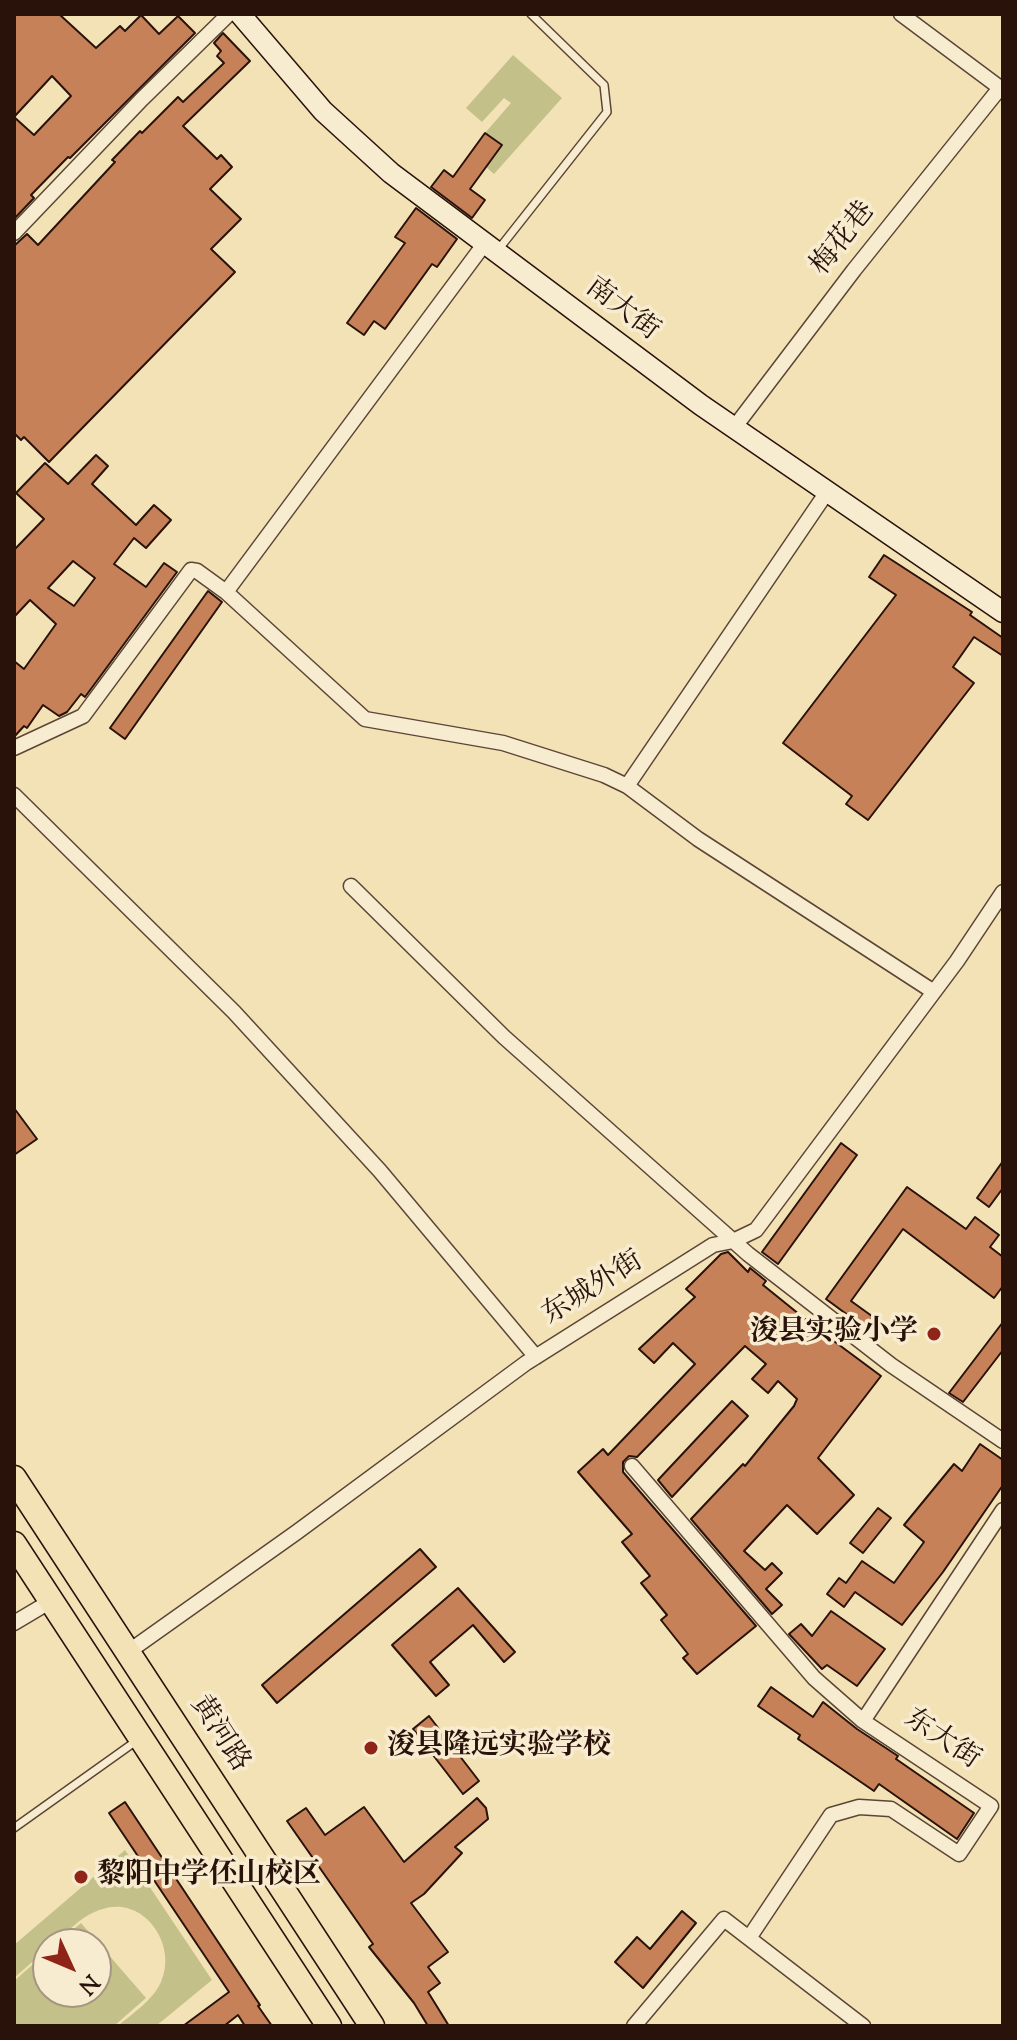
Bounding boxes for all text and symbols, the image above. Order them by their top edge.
street label: 梅花巷 [806,197,884,283]
street label: 南大街 [577,272,665,350]
street label: 东城外街 [538,1246,650,1334]
place label: 浚县实验小学 [750,1317,918,1351]
marker: 浚县实验小学 [925,1325,943,1343]
street label: 黄河路 [181,1691,255,1779]
street label: 东大街 [897,1704,985,1778]
place label: 浚县隆远实验学校 [387,1731,611,1765]
marker: 浚县隆远实验学校 [362,1739,380,1757]
place label: 黎阳中学伾山校区 [97,1860,321,1894]
marker: 黎阳中学伾山校区 [72,1868,90,1886]
north arrow [32,1928,112,2008]
text: N [70,1966,105,2001]

